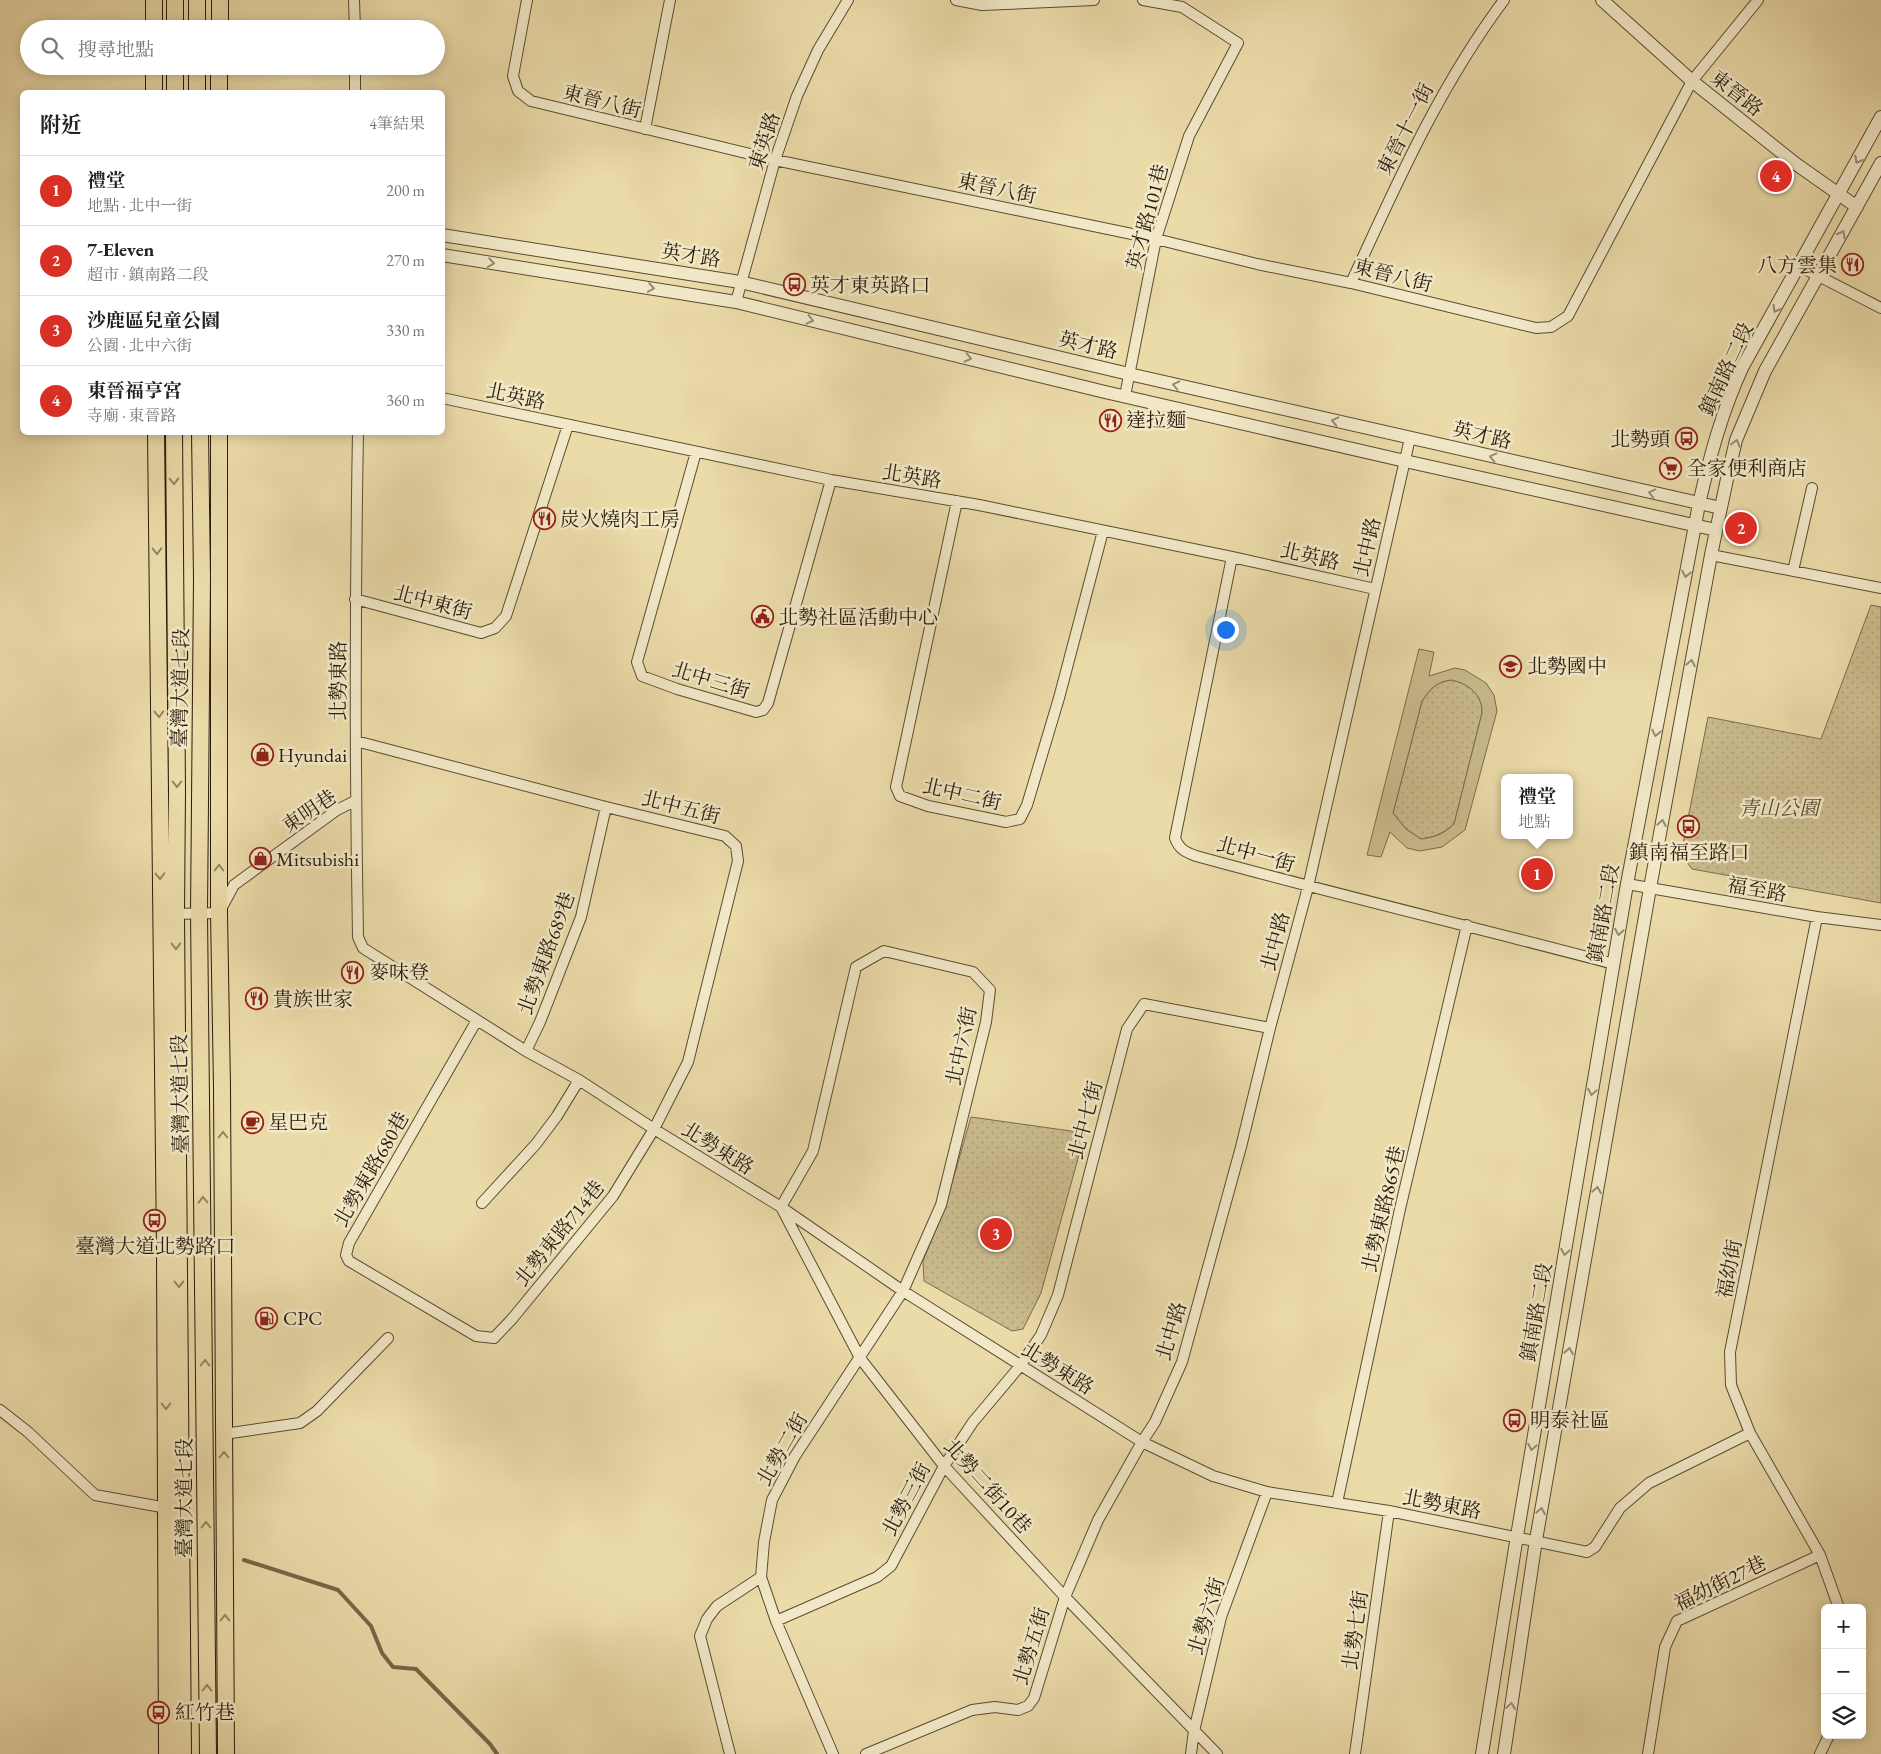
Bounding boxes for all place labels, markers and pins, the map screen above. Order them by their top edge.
pin: 4 [1760,157,1792,195]
place label: 八方雲集 [1757,252,1837,278]
restaurant icon: 八方雲集 [1841,253,1865,277]
place label: 英才東英路口 [810,272,930,298]
bus stop icon: 英才東英路口 [782,273,806,297]
place label: 達拉麵 [1126,407,1186,433]
restaurant icon: 達拉麵 [1098,408,1122,432]
place label: 北勢頭 [1610,426,1670,452]
bus stop icon: 北勢頭 [1674,427,1698,451]
place label: 全家便利商店 [1687,455,1807,481]
supermarket icon: 全家便利商店 [1659,456,1683,480]
place label: 炭火燒肉工房 [560,506,680,532]
restaurant icon: 炭火燒肉工房 [532,507,556,531]
pin: 2 [1725,509,1757,547]
place label: 北勢社區活動中心 [778,604,938,630]
public building icon: 北勢社區活動中心 [750,605,774,629]
place label: 北勢國中 [1527,653,1607,679]
school or university icon: 北勢國中 [1499,654,1523,678]
place label: Hyundai [278,742,347,768]
shop icon: Hyundai [250,743,274,767]
bus stop icon: 鎮南福至路口 [1677,814,1701,838]
place label: 鎮南福至路口 [1629,839,1749,865]
place label: Mitsubishi [276,846,359,872]
shop icon: Mitsubishi [248,847,272,871]
pin: 1 [1521,855,1553,893]
place label: 麥味登 [369,959,429,985]
restaurant icon: 麥味登 [341,960,365,984]
place label: 貴族世家 [273,986,353,1012]
restaurant icon: 貴族世家 [245,987,269,1011]
place label: 星巴克 [268,1109,328,1135]
cafe icon: 星巴克 [240,1110,264,1134]
bus stop icon: 臺灣大道北勢路口 [143,1208,167,1232]
pin: 3 [980,1215,1012,1253]
place label: 臺灣大道北勢路口 [75,1233,235,1259]
place label: CPC [283,1305,322,1331]
fuel station icon: CPC [255,1306,279,1330]
place label: 明泰社區 [1530,1407,1610,1433]
bus stop icon: 明泰社區 [1502,1408,1526,1432]
place label: 紅竹巷 [175,1699,235,1725]
bus stop icon: 紅竹巷 [147,1700,171,1724]

